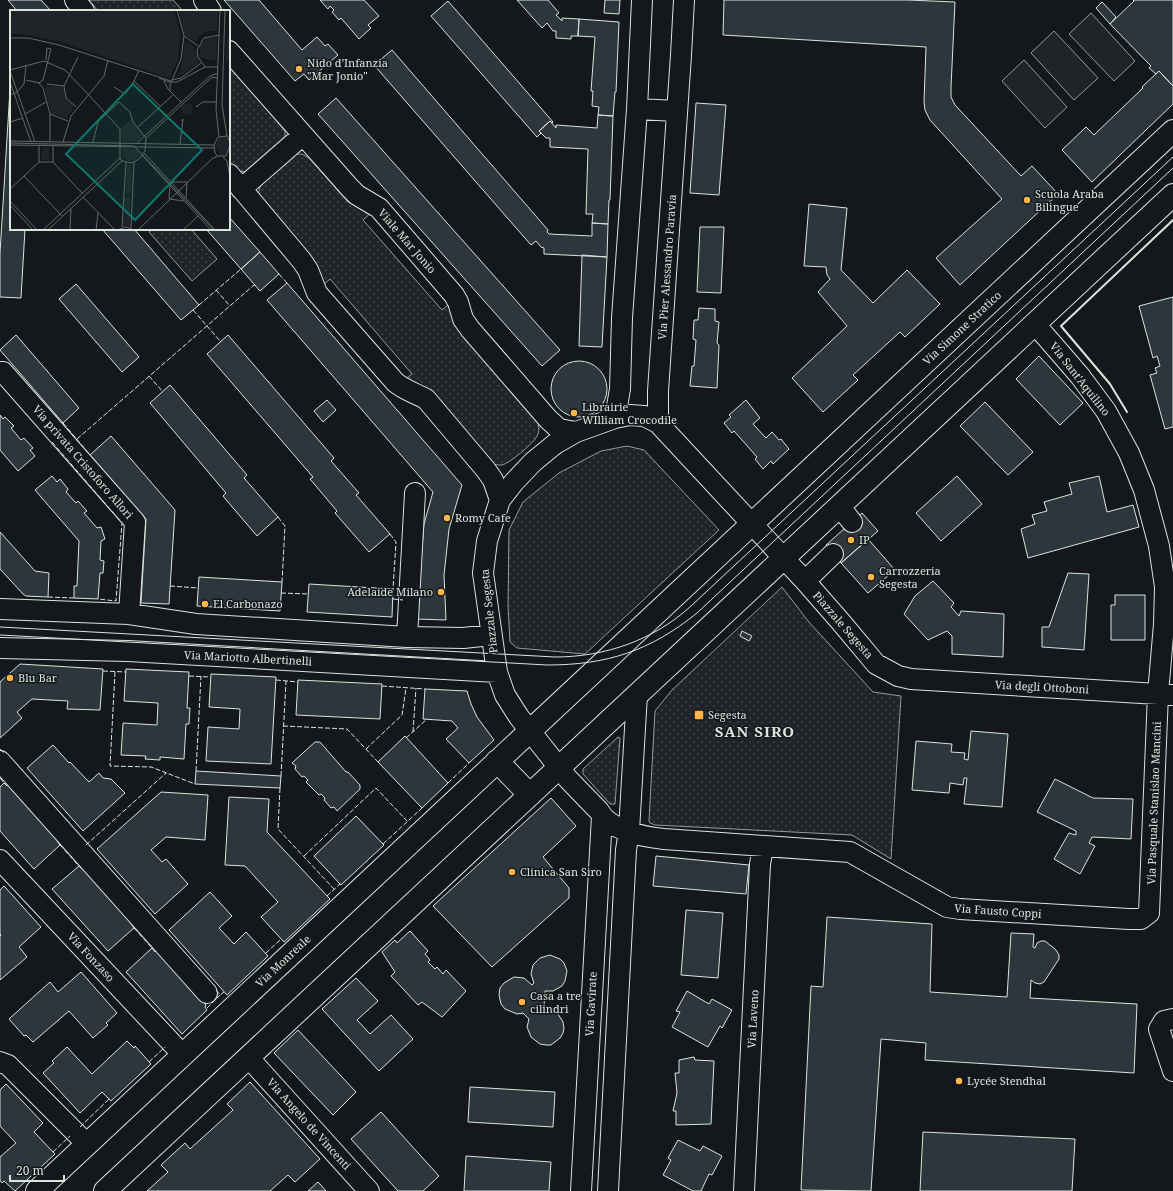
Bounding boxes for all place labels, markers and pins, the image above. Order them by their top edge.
place label: Nido d'Infanzia "Mar Jonio" [307,55,388,83]
marker: Nido d'Infanzia "Mar Jonio" [294,64,304,74]
place label: Scuola Araba Bilingue [1035,186,1104,214]
marker: Scuola Araba Bilingue [1022,195,1032,205]
place label: Librairie WIlliam Crocodile [582,399,677,427]
marker: Librairie WIlliam Crocodile [569,408,579,418]
place label: Romy Cafe [455,510,511,525]
marker: Romy Cafe [442,513,452,523]
place label: IP [859,532,870,547]
marker: IP [846,535,856,545]
place label: Carrozzeria Segesta [879,563,941,591]
marker: Carrozzeria Segesta [866,572,876,582]
place label: Adelaide Milano [347,584,433,599]
marker: Adelaide Milano [436,587,446,597]
place label: El Carbonazo [213,596,283,611]
marker: El Carbonazo [200,599,210,609]
place label: Blu Bar [18,670,58,685]
marker: Blu Bar [5,673,15,683]
place label: Segesta [708,707,747,722]
marker: Segesta [693,709,705,721]
place label: Clinica San Siro [520,864,602,879]
marker: Clinica San Siro [507,867,517,877]
place label: Casa a tre cilindri [530,988,581,1016]
marker: Casa a tre cilindri [517,997,527,1007]
place label: Lycée Stendhal [967,1073,1047,1088]
marker: Lycée Stendhal [954,1076,964,1086]

